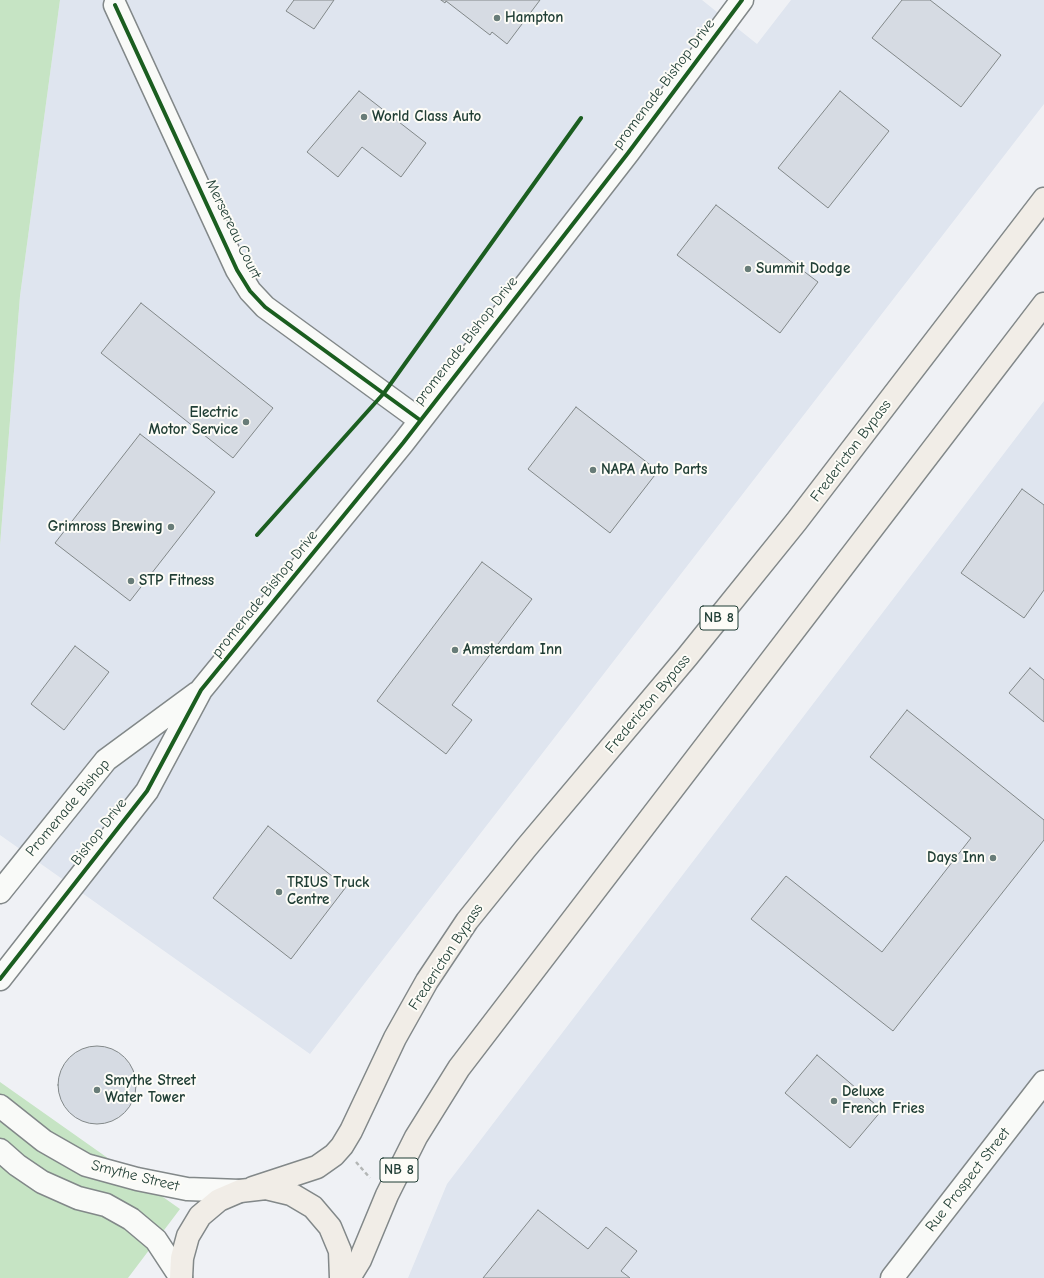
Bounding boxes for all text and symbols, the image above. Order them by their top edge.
place label: Hampton [505,9,563,27]
marker: Hampton [492,13,502,23]
street label: promenade Bishop Drive [609,15,719,153]
place label: World Class Auto [372,108,481,126]
marker: World Class Auto [359,112,369,122]
street label: Mersereau Court [201,176,265,282]
place label: Summit Dodge [756,260,850,278]
marker: Summit Dodge [743,264,753,274]
street label: promenade Bishop Drive [410,273,522,409]
street label: Fredericton Bypass [807,396,895,506]
place label: Electric Motor Service [148,404,238,439]
marker: Electric Motor Service [241,417,251,427]
place label: NAPA Auto Parts [601,461,707,479]
marker: NAPA Auto Parts [588,465,598,475]
place label: Grimross Brewing [48,518,163,536]
marker: Grimross Brewing [166,522,176,532]
street label: promenade Bishop Drive [208,527,322,661]
place label: STP Fitness [139,572,214,590]
marker: STP Fitness [126,576,136,586]
road number: NB 8 [700,606,738,630]
place label: Amsterdam Inn [463,641,562,659]
marker: Amsterdam Inn [450,645,460,655]
street label: Fredericton Bypass [602,651,694,757]
street label: Promenade Bishop [22,756,114,860]
street label: Bishop Drive [67,795,131,869]
place label: Days Inn [927,849,985,867]
marker: Days Inn [988,853,998,863]
place label: TRIUS Truck Centre [287,874,369,909]
marker: TRIUS Truck Centre [274,887,284,897]
street label: Fredericton Bypass [405,900,487,1014]
place label: Smythe Street Water Tower [105,1072,196,1107]
place label: Deluxe French Fries [842,1083,924,1118]
marker: Smythe Street Water Tower [92,1085,102,1095]
marker: Deluxe French Fries [829,1096,839,1106]
street label: Rue Prospect Street [922,1124,1014,1236]
street label: Smythe Street [89,1156,181,1196]
road number: NB 8 [380,1158,418,1182]

